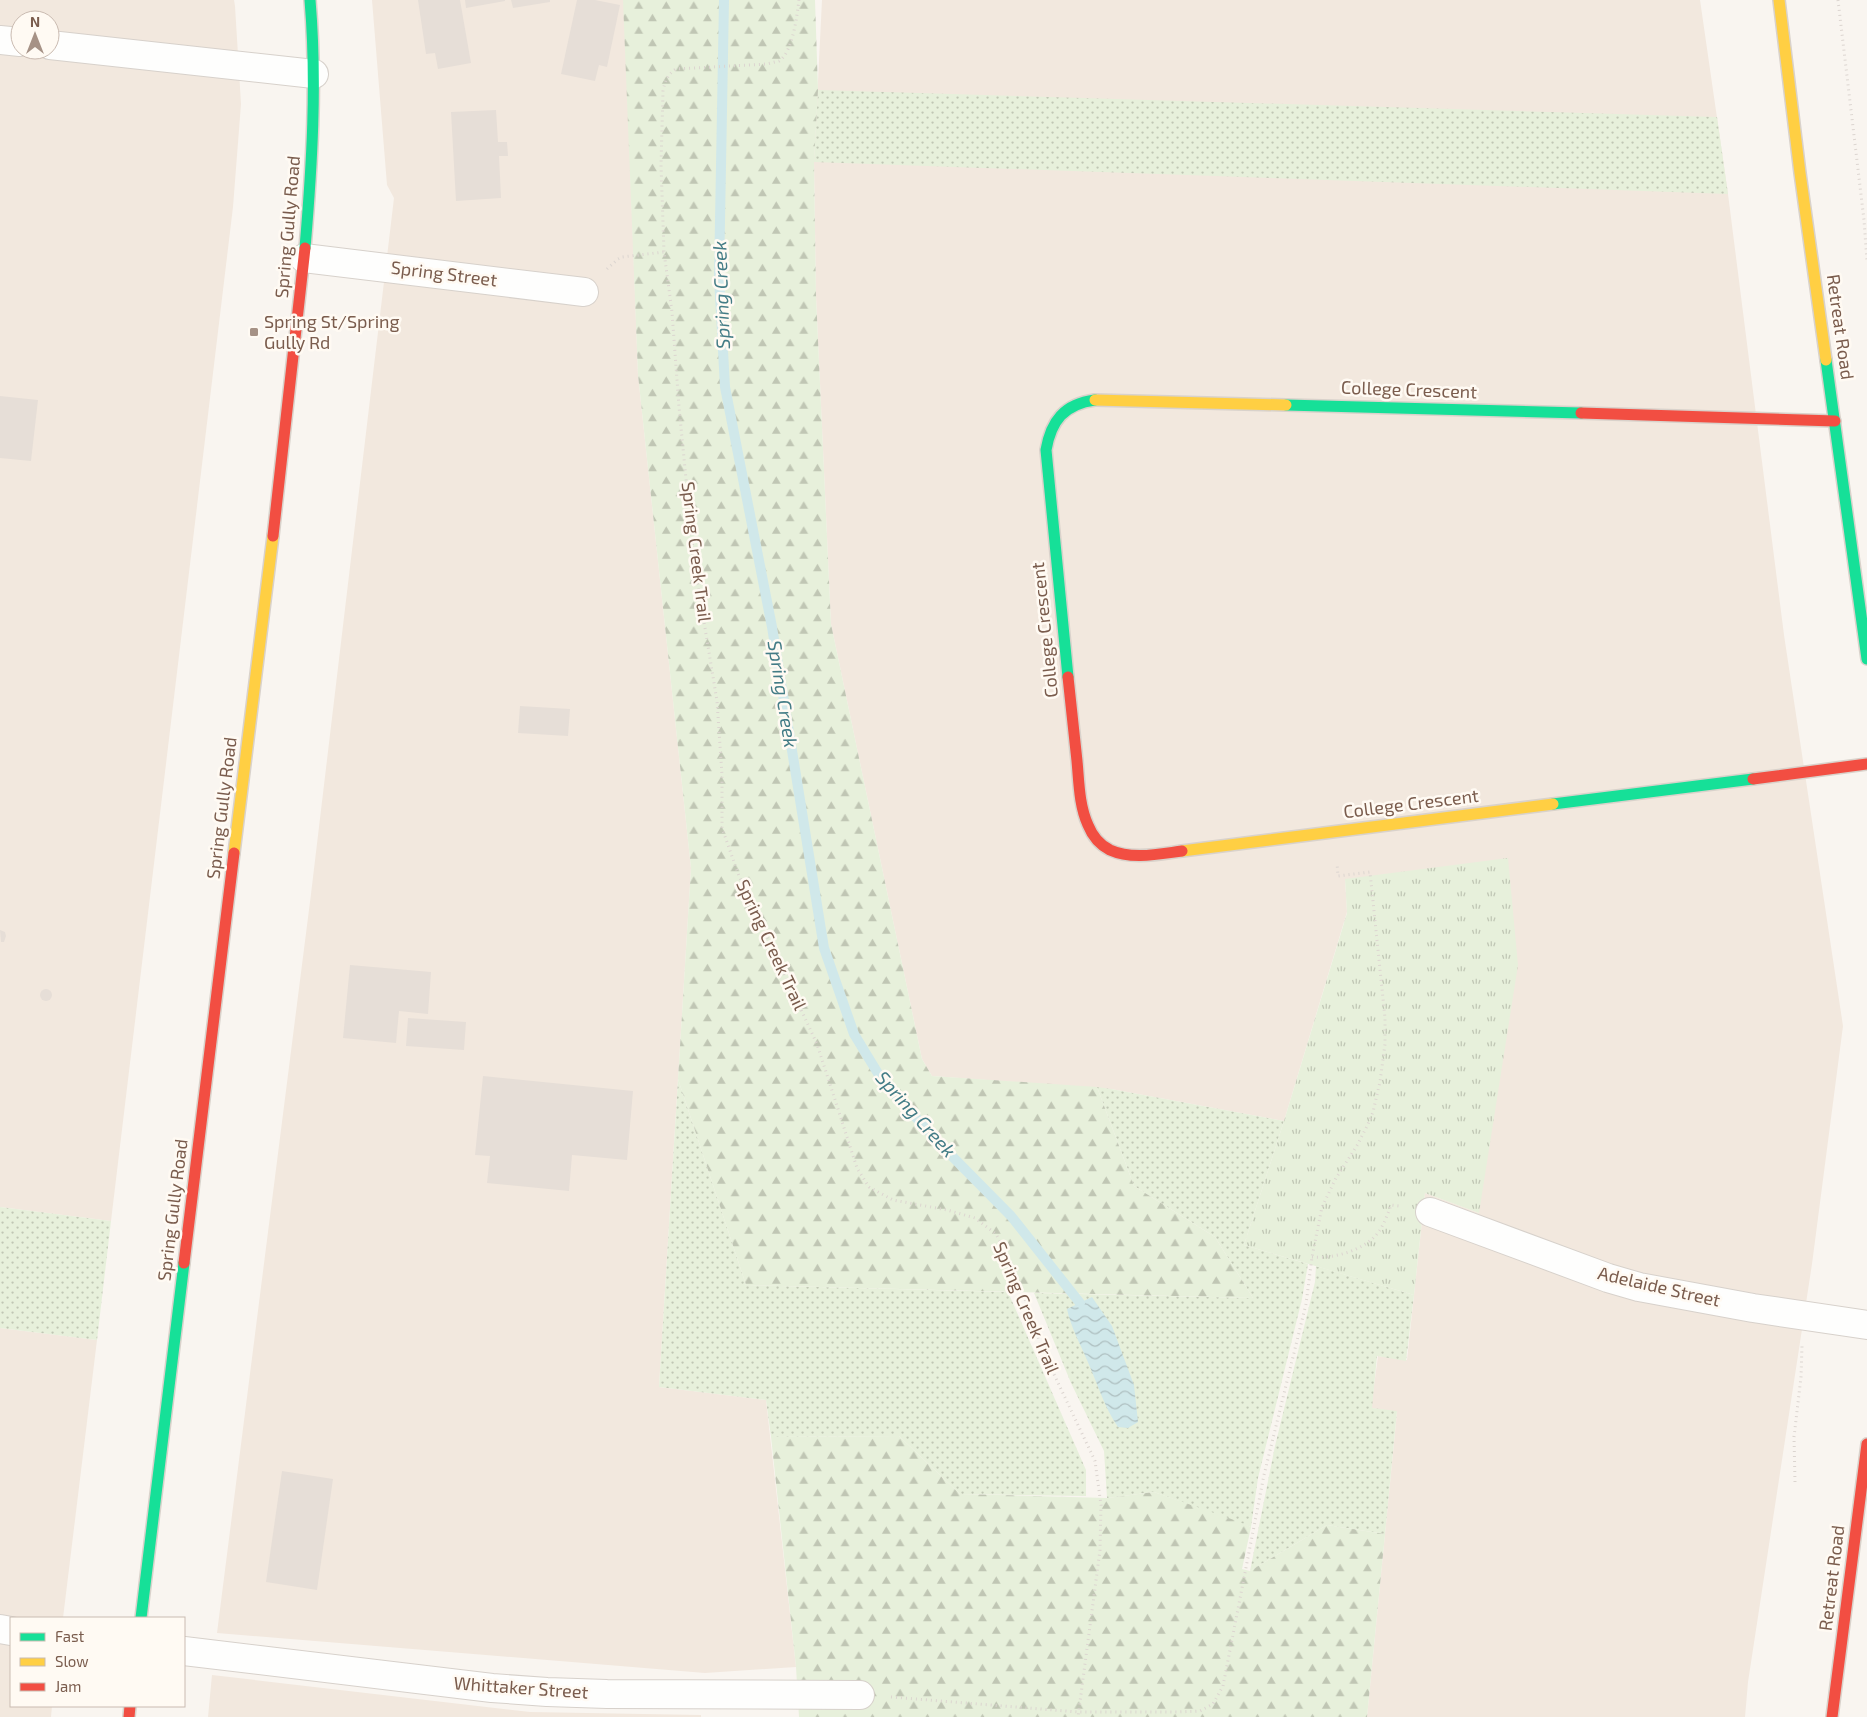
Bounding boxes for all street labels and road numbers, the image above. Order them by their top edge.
street label: Spring Gully Road [270,155,304,299]
street label: Spring Street [390,256,499,290]
street label: Retreat Road [1823,273,1859,381]
street label: College Crescent [1341,376,1478,402]
street label: Spring Creek Trail [677,480,717,624]
street label: College Crescent [1026,561,1062,699]
street label: Spring Gully Road [201,735,241,880]
street label: College Crescent [1342,784,1480,822]
street label: Spring Creek Trail [732,876,812,1014]
street label: Spring Gully Road [152,1137,192,1282]
street label: Spring Creek Trail [989,1238,1065,1378]
street label: Adelaide Street [1596,1261,1723,1311]
street label: Retreat Road [1814,1524,1848,1632]
street label: Whittaker Street [453,1671,589,1703]

